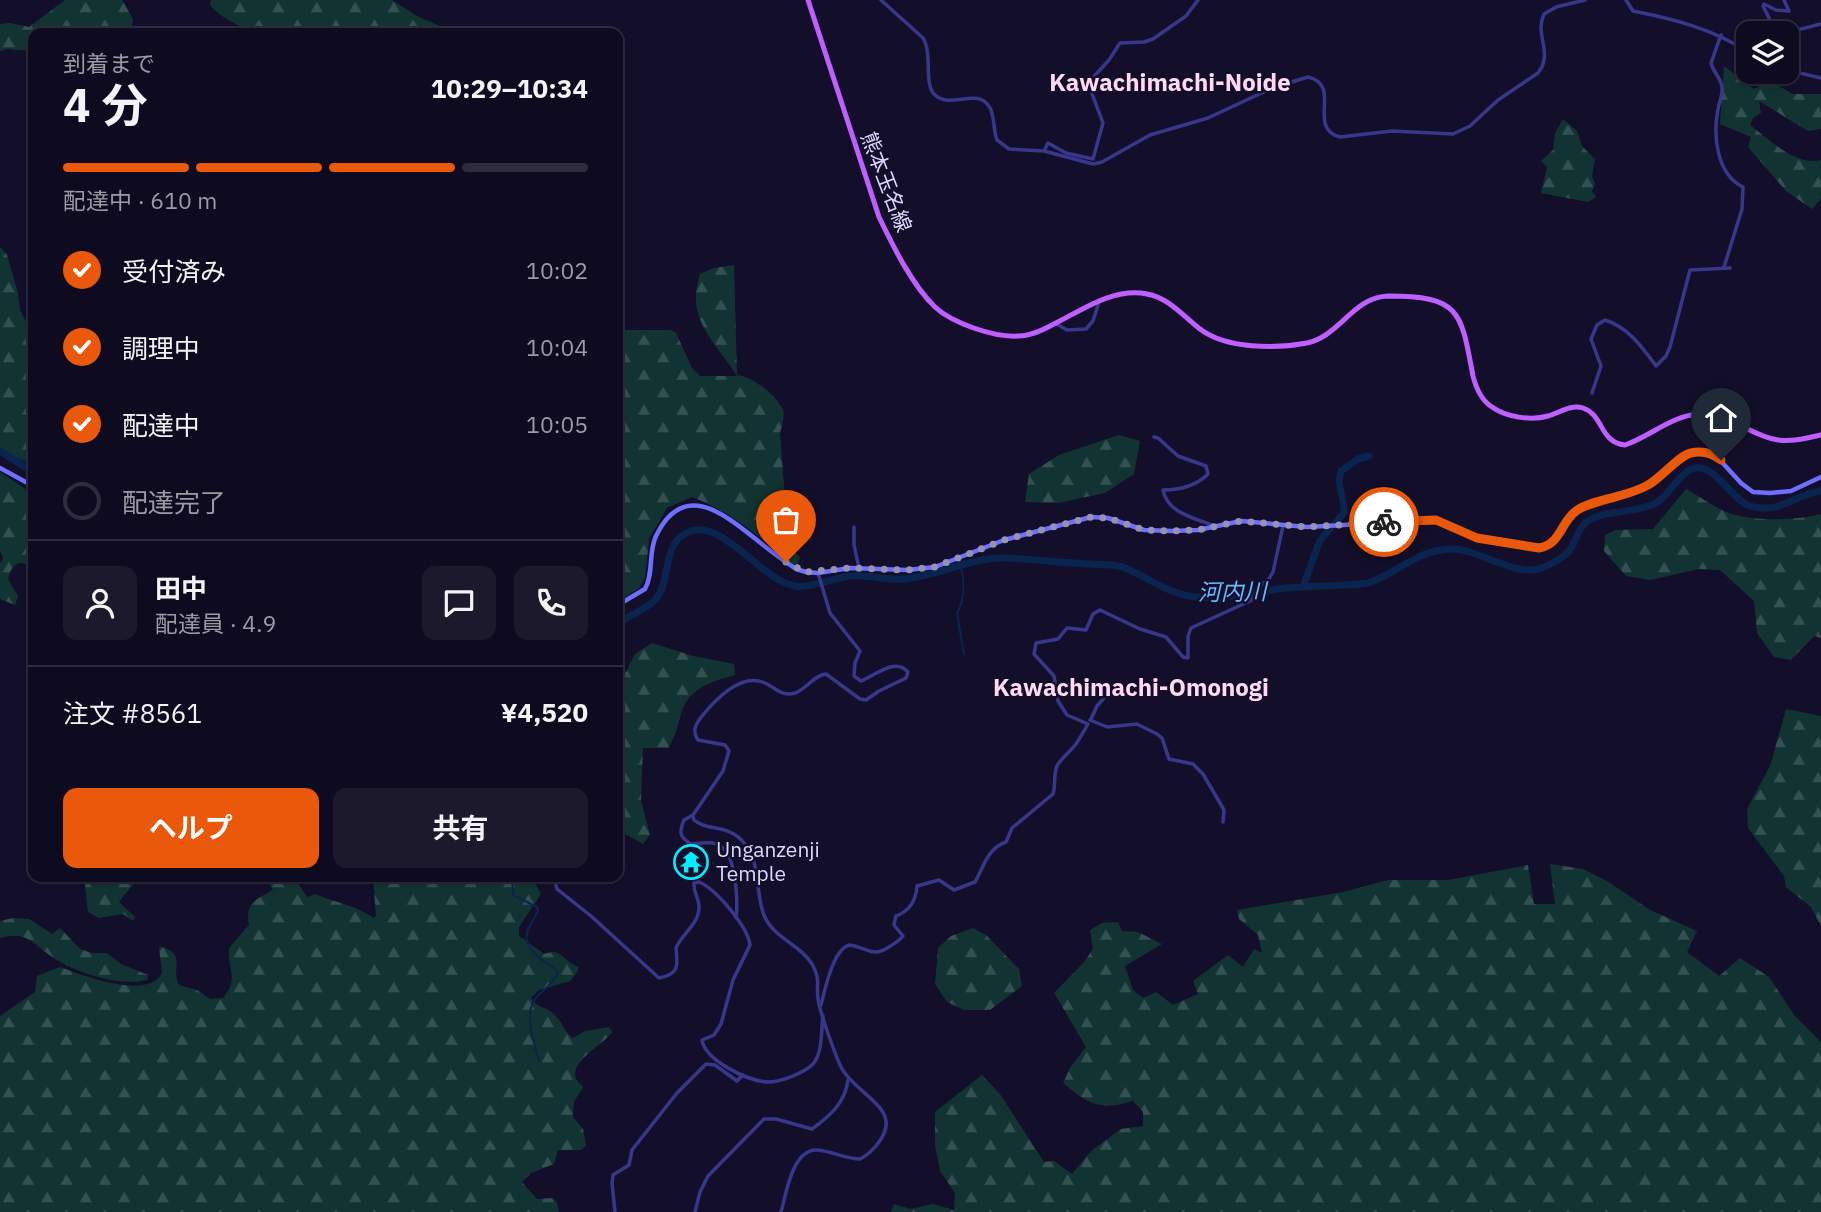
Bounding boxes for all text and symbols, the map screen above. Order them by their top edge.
map controls [1736,21,1799,84]
button: layers [1736,21,1799,84]
text: 到着まで [63,48,155,78]
district label: Kawachimachi-Noide [1049,66,1291,98]
text: 10:29–10:34 [431,71,588,105]
text: 4 分 [63,75,147,135]
street label: 熊本玉名線 [855,128,919,236]
text: 配達中 · 610 m [63,185,217,215]
icon: check [63,251,101,289]
text: 受付済み [122,254,226,288]
text: 10:02 [526,255,588,285]
icon: check [63,328,101,366]
text: 調理中 [122,331,200,365]
text: 10:04 [526,332,588,362]
pin [1691,388,1751,460]
icon: home [1702,399,1740,437]
icon: check [63,405,101,443]
text: 配達中 [122,408,200,442]
text: 10:05 [526,409,588,439]
text: 配達完了 [122,485,226,519]
courier [1349,487,1419,557]
pin [756,490,816,562]
icon: bag [767,501,805,539]
icon: bike [1365,503,1403,541]
button: person [63,566,137,640]
button: chat [422,566,496,640]
button: phone [514,566,588,640]
text: 田中 [155,571,207,605]
water label: 河内川 [1197,575,1270,607]
text: 配達員 · 4.9 [155,608,276,638]
district label: Kawachimachi-Omonogi [993,671,1269,703]
text: ¥4,520 [501,695,588,729]
text: 注文 #8561 [63,696,202,730]
button: ヘルプ [63,788,319,868]
button: 共有 [333,788,588,868]
place label: Unganzenji Temple [716,835,820,887]
temple icon: Unganzenji Temple [672,843,710,881]

